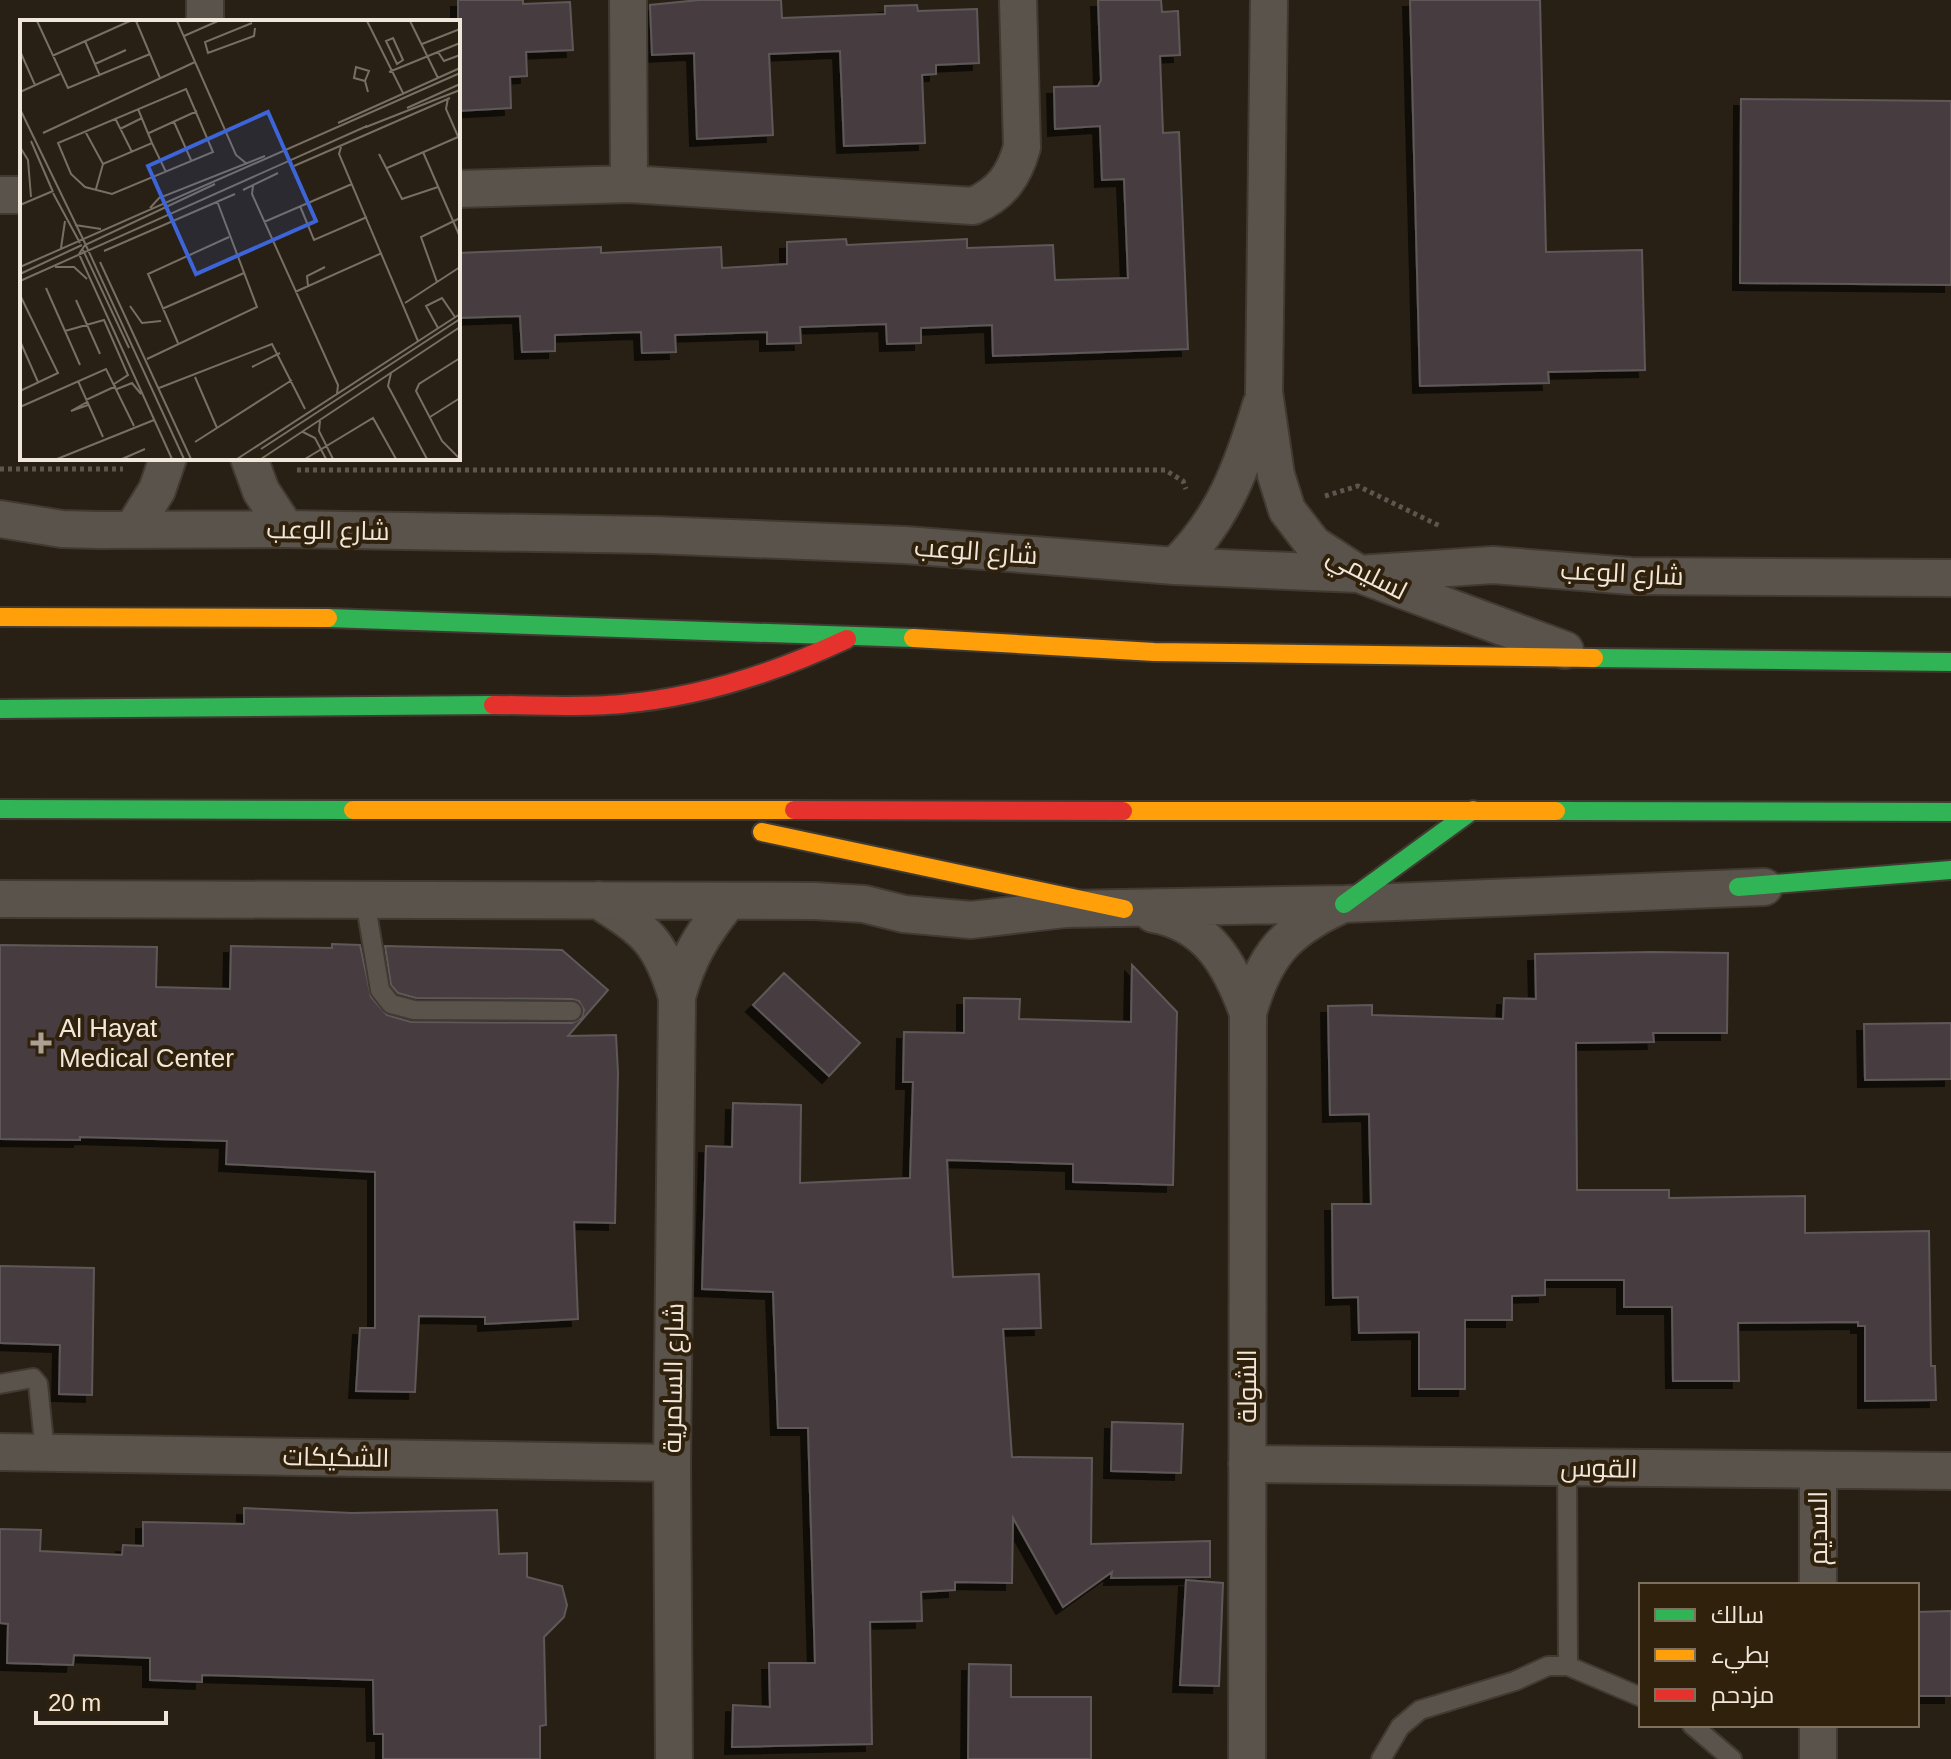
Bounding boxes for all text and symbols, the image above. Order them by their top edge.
inset map [20,20,460,460]
street label: شارع الوعب [266,514,390,548]
street label: شارع الوعب [913,532,1039,572]
street label: لسليمي [1319,540,1412,611]
street label: شارع الوعب [1559,555,1684,593]
place label: Al Hayat Medical Center [59,1013,234,1073]
marker: Al Hayat Medical Center [30,1032,52,1054]
street label: شارع السامرية [657,1303,691,1453]
street label: الشولة [1232,1349,1262,1423]
street label: الشكيكات [282,1441,390,1473]
street label: القوس [1560,1452,1638,1485]
street label: السديم [1803,1491,1836,1565]
legend [1639,1583,1919,1727]
text: سالك [1711,1601,1764,1628]
text: بطيء [1711,1641,1770,1674]
scale bar [36,1675,166,1725]
text: مزدحم [1711,1681,1774,1711]
text: 20 m [48,1689,101,1716]

